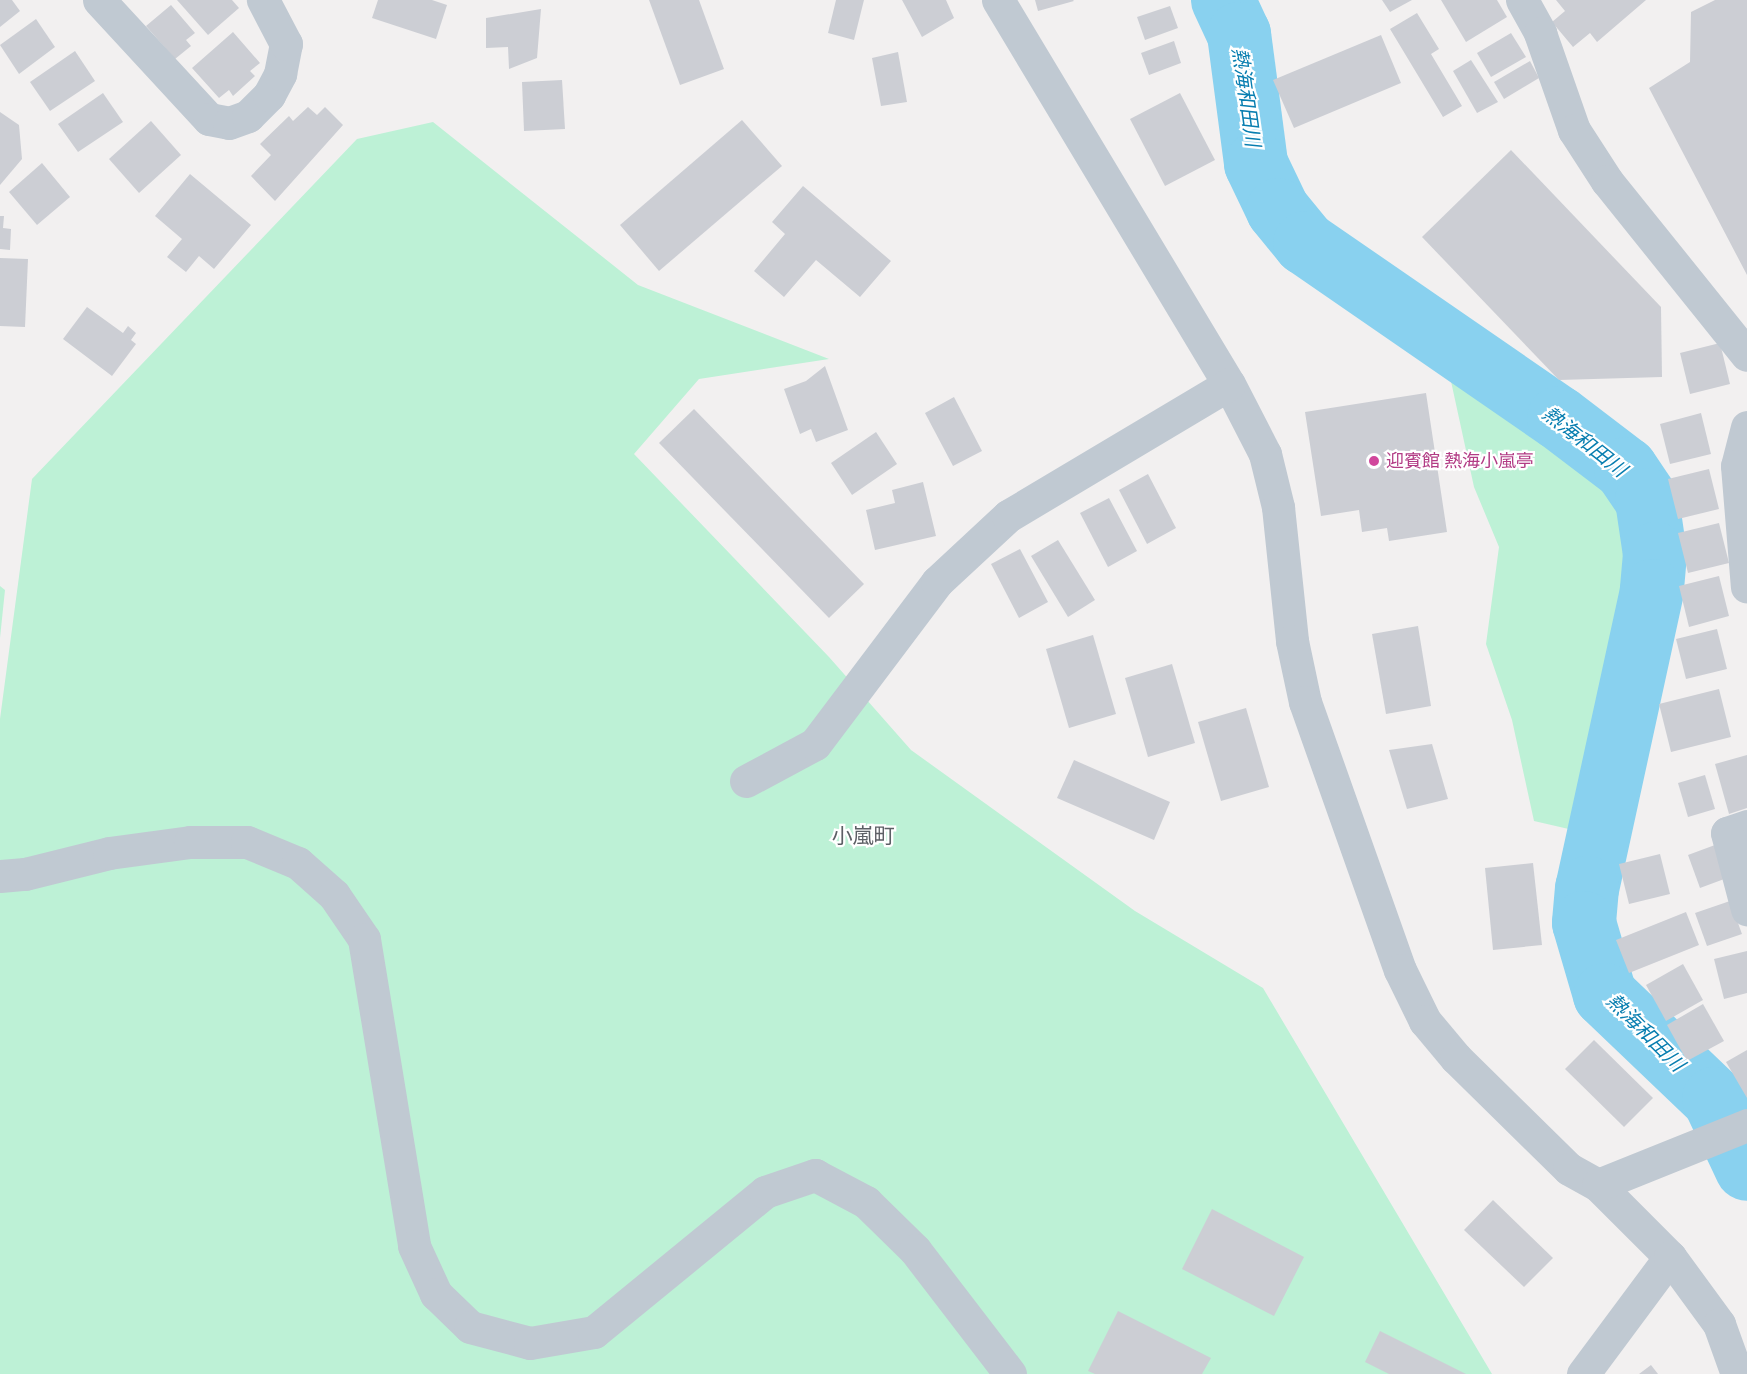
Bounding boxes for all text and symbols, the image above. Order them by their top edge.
water label: 熱海和田川 [1228,46,1266,148]
water label: 熱海和田川 [1538,401,1632,481]
place label: 迎賓館 熱海小嵐亭 [1386,450,1534,472]
marker: 迎賓館 熱海小嵐亭 [1367,454,1381,468]
district label: 小嵐町 [832,822,894,848]
water label: 熱海和田川 [1602,988,1690,1076]

